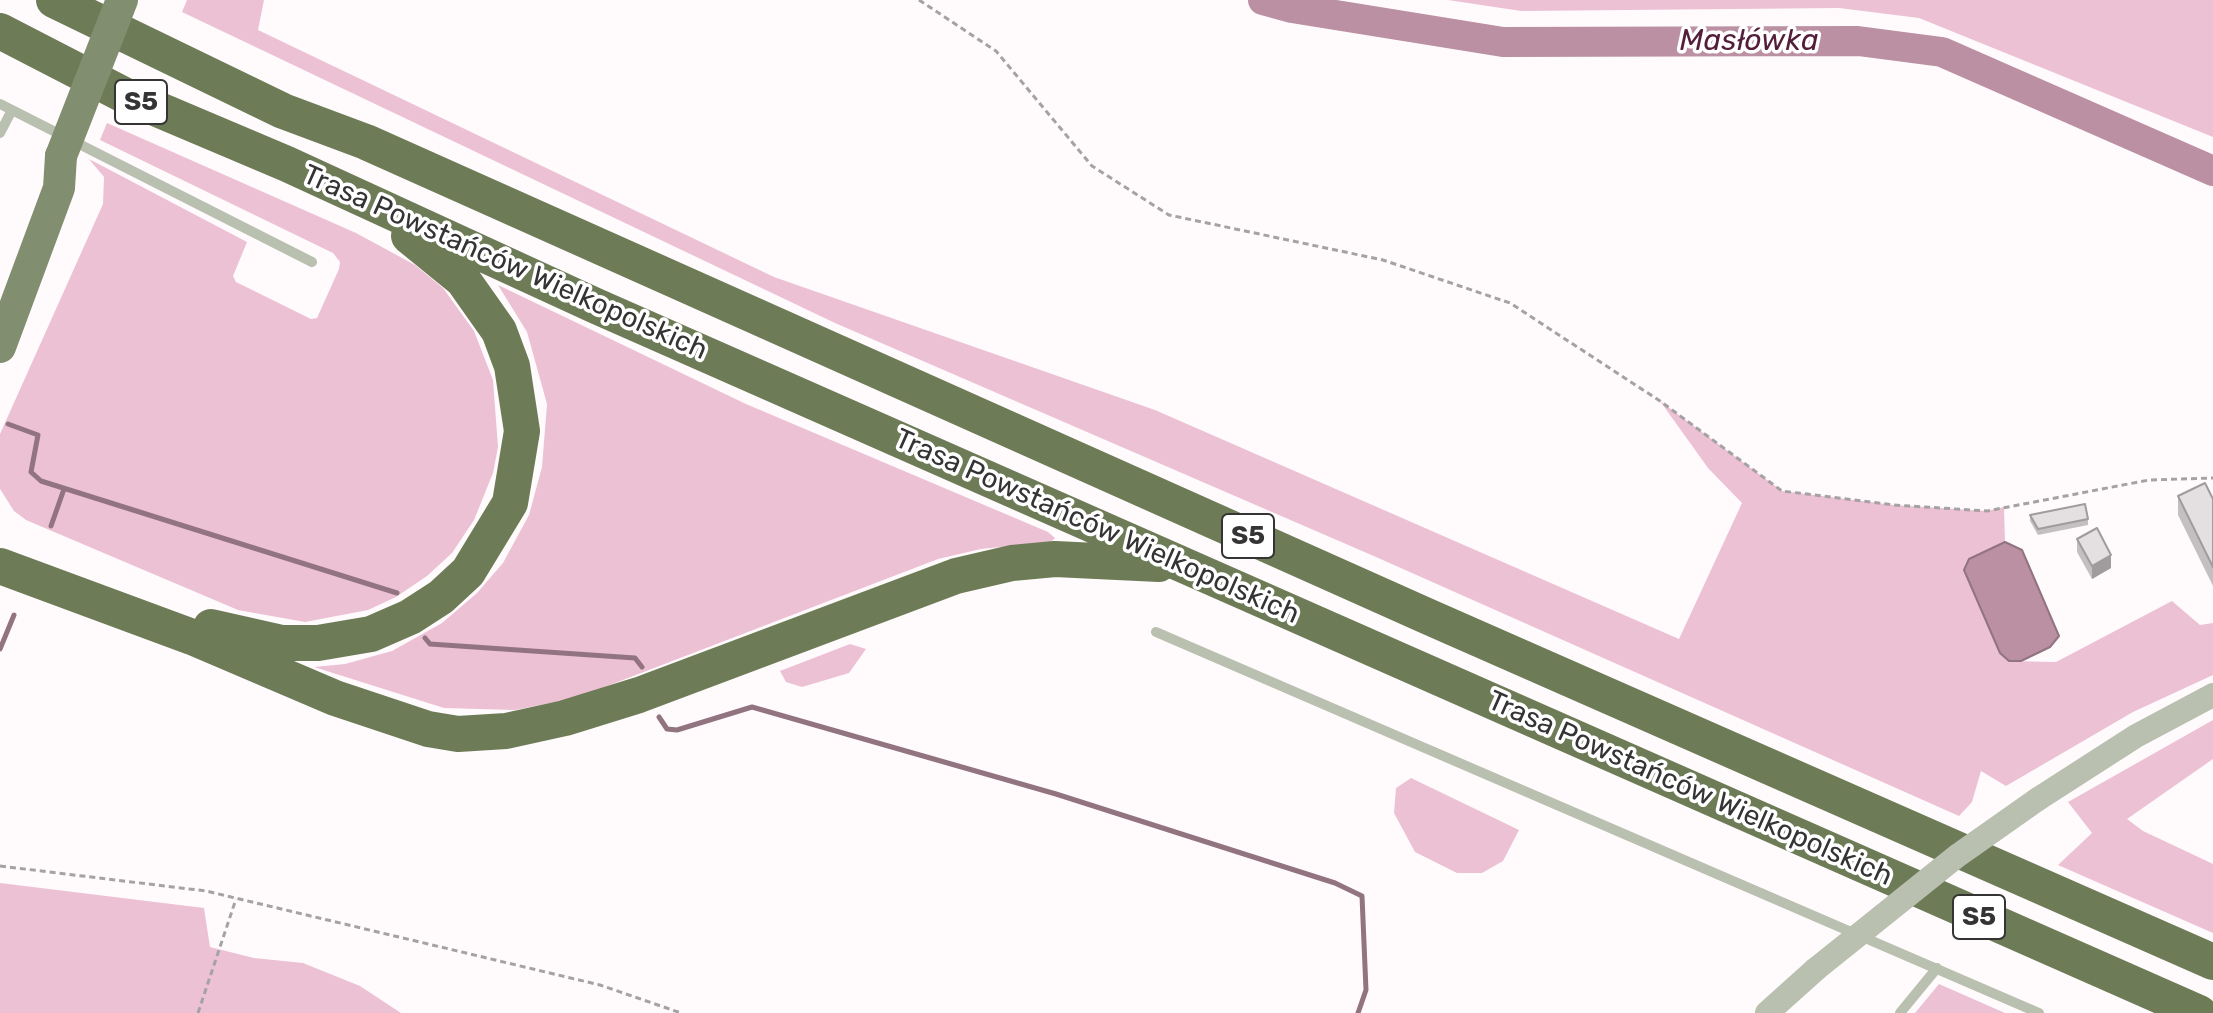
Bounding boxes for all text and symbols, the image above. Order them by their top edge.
water label: Masłówka [1680,23,1818,59]
road number: S5 [115,80,167,124]
street label: Trasa Powstańców Wielkopolskich [298,158,712,368]
street label: Trasa Powstańców Wielkopolskich [890,422,1304,632]
road number: S5 [1222,514,1274,558]
street label: Trasa Powstańców Wielkopolskich [1483,684,1897,894]
road number: S5 [1953,895,2005,939]

